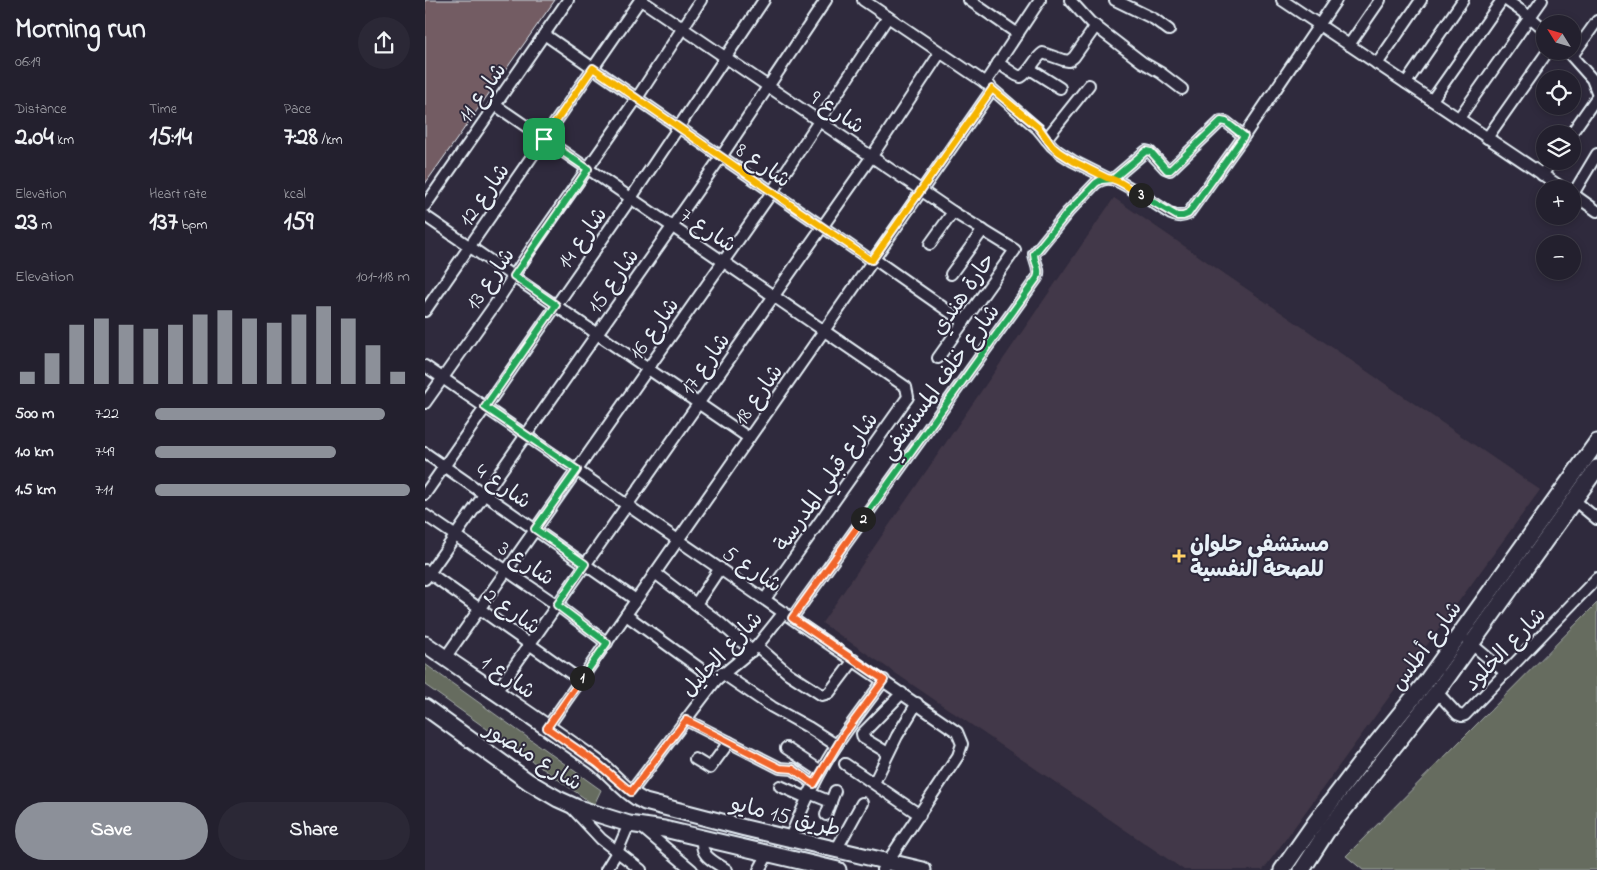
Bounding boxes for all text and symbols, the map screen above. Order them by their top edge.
text: Morning run [15,10,146,51]
north arrow [1536,15,1581,60]
map controls [1536,15,1581,280]
button: share [358,17,410,69]
text: 06:19 [15,50,40,74]
street label: شارع 11 [451,57,516,130]
button: locate [1536,70,1581,115]
street label: شارع 9 [803,84,870,143]
text: Distance [15,99,67,120]
text: Time [149,99,177,120]
text: Pace [284,99,311,120]
pin [523,118,565,160]
text: 2.04 [15,120,54,156]
text: 15:14 [149,120,192,156]
text: 7:28 [284,120,318,156]
icon: arrive [530,125,558,153]
button: layers [1536,125,1581,170]
text: km [54,130,74,151]
text: /km [318,130,343,151]
street label: شارع 8 [728,136,797,197]
street label: شارع 12 [452,157,519,234]
button: + [1536,180,1581,225]
pin: 3 [1129,182,1153,208]
text: Elevation [15,184,66,205]
text: Heart rate [149,184,207,205]
text: kcal [284,184,306,205]
text: 3 [1139,185,1144,206]
street label: شارع 14 [551,201,616,276]
street label: شارع 7 [673,201,742,262]
text: 23 [15,205,38,241]
text: 137 [149,205,178,241]
text: 159 [284,205,313,241]
text: m [38,215,52,236]
text: bpm [178,215,207,236]
button: − [1536,235,1581,280]
street label: شارع 13 [459,242,524,317]
street label: شارع 15 [581,243,648,321]
street label: حارة هندي [924,247,1005,343]
text: Elevation [15,265,74,289]
text: 101–118 m [356,265,410,289]
street label: شارع 16 [622,292,689,367]
street label: شارع خلف المستشفي [874,298,1010,468]
street label: شارع 17 [674,327,739,402]
street label: شارع 18 [727,359,792,433]
text: 500 m [15,402,54,426]
text: 7:22 [95,402,119,426]
street label: شارع قبلي المدرسة [767,407,888,559]
text: 1.0 km [15,440,54,464]
text: 7:49 [95,440,114,464]
street label: شارع 4 [468,457,537,518]
text: 1.5 km [15,478,56,502]
text: 7:11 [95,478,113,502]
pin: 2 [851,506,875,532]
text: 2 [860,509,867,530]
place label: مستشفي حلوان للصحة النفسية [1190,530,1329,587]
street label: شارع 3 [491,534,560,595]
street label: شارع 5 [715,539,788,602]
marker: مستشفي حلوان للصحة النفسية [1172,549,1186,563]
street label: شارع 2 [476,581,547,644]
street label: شارع أطلس [1384,595,1471,699]
street label: شارع الخلود [1458,601,1555,700]
street label: شارع الجليل [675,605,772,705]
street label: شارع 1 [473,648,541,709]
pin: 1 [569,666,595,690]
text: 1 [580,668,585,689]
street label: شارع منصور [475,714,588,800]
street label: طريق 15 مايو [725,788,844,847]
button: Save [15,802,208,860]
button: Share [218,802,410,860]

